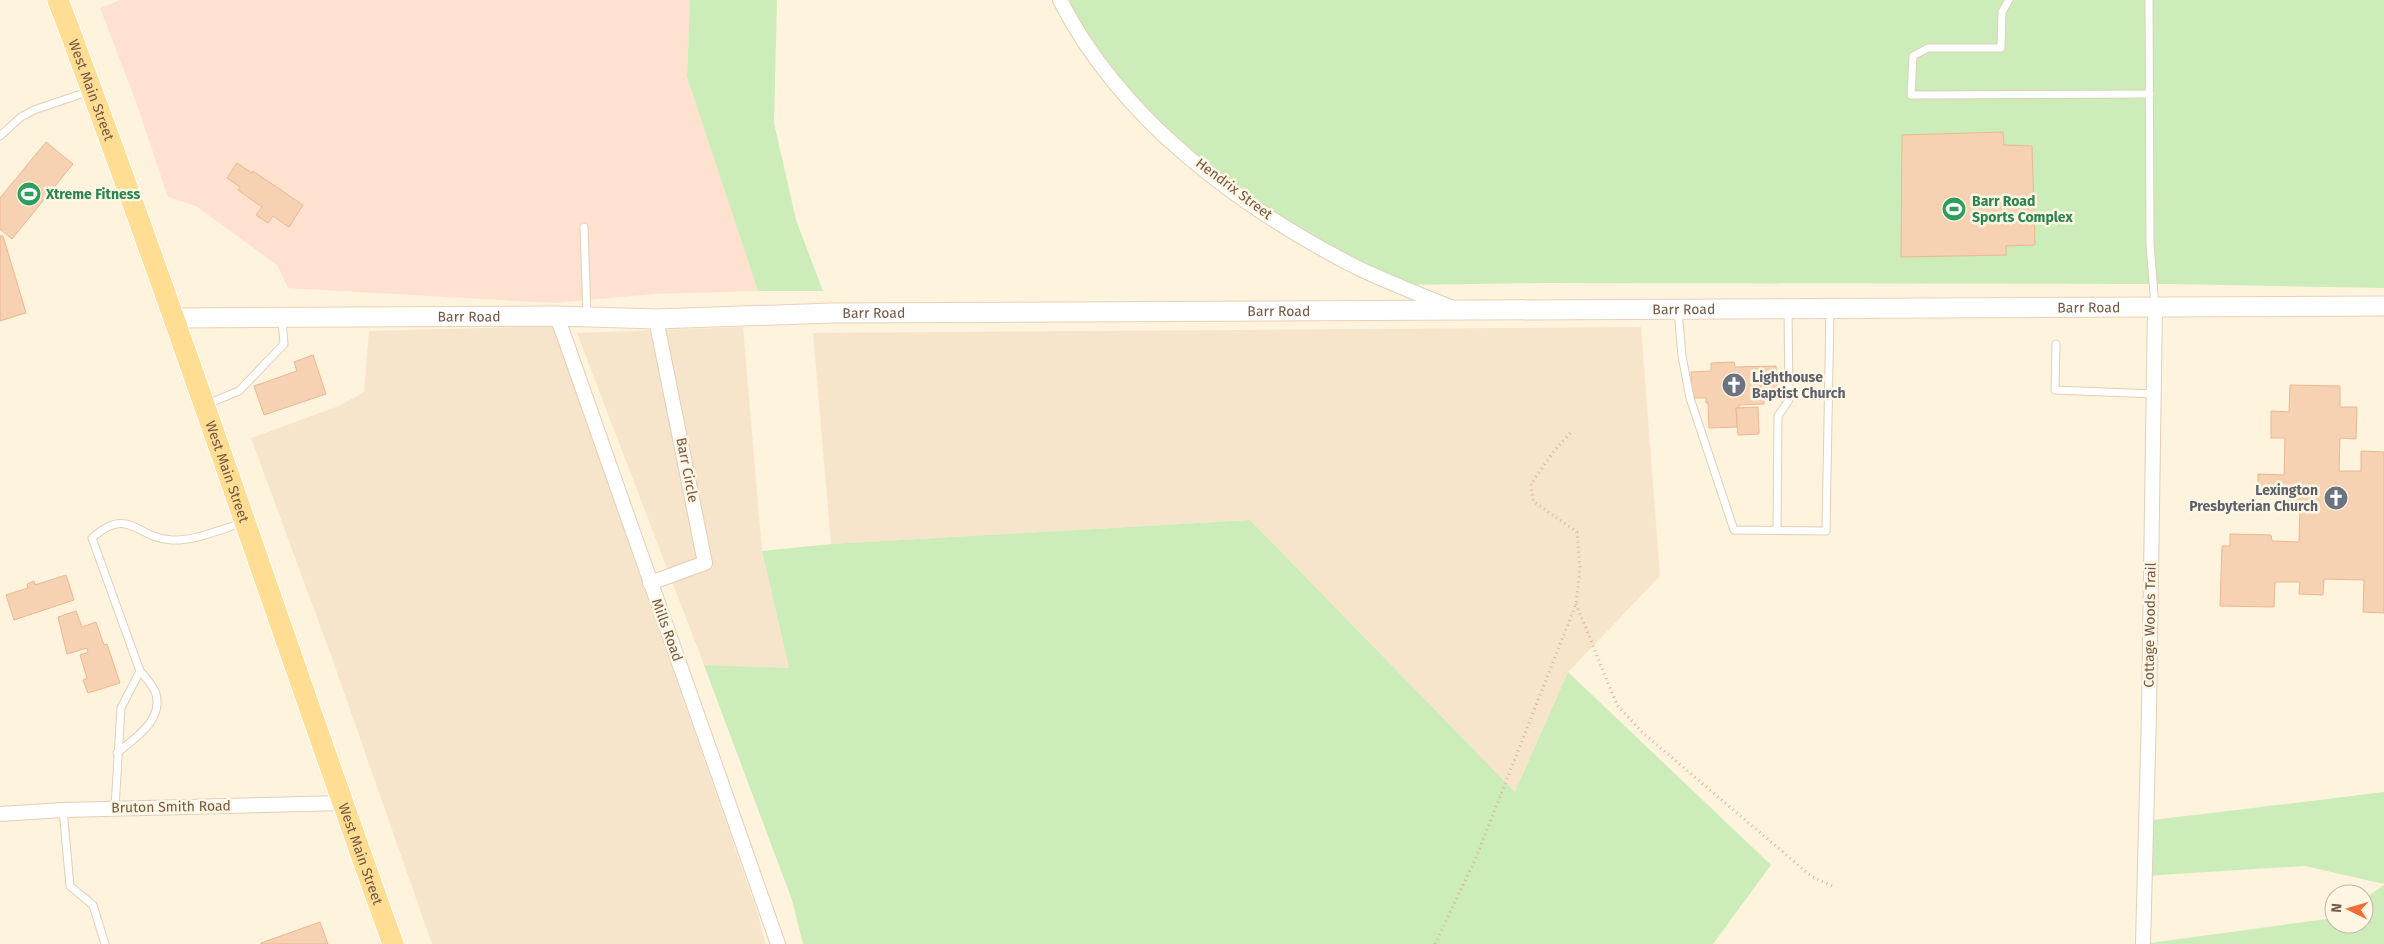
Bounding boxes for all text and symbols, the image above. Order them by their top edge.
street label: West Main Street [65,37,118,144]
street label: Hendrix Street [1192,155,1276,224]
sports icon: Xtreme Fitness [16,181,42,207]
place label: Xtreme Fitness [45,186,140,203]
place label: Barr Road Sports Complex [1972,193,2073,226]
sports icon: Barr Road Sports Complex [1941,196,1967,222]
street label: Barr Road [2057,299,2120,316]
street label: Barr Road [1652,301,1715,318]
street label: Barr Road [1247,302,1310,320]
street label: Barr Road [842,304,905,321]
street label: Barr Road [437,308,501,325]
place label: Lighthouse Baptist Church [1752,369,1845,402]
church icon: Lighthouse Baptist Church [1721,372,1747,398]
street label: West Main Street [202,418,253,526]
street label: Barr Circle [672,436,702,504]
place label: Lexington Presbyterian Church [2189,482,2318,515]
church icon: Lexington Presbyterian Church [2323,485,2349,511]
street label: Cottage Woods Trail [2140,562,2160,688]
street label: Mills Road [648,596,686,664]
street label: Bruton Smith Road [111,797,231,817]
street label: West Main Street [335,801,387,908]
north arrow [2324,884,2374,934]
text: N [2328,903,2345,913]

